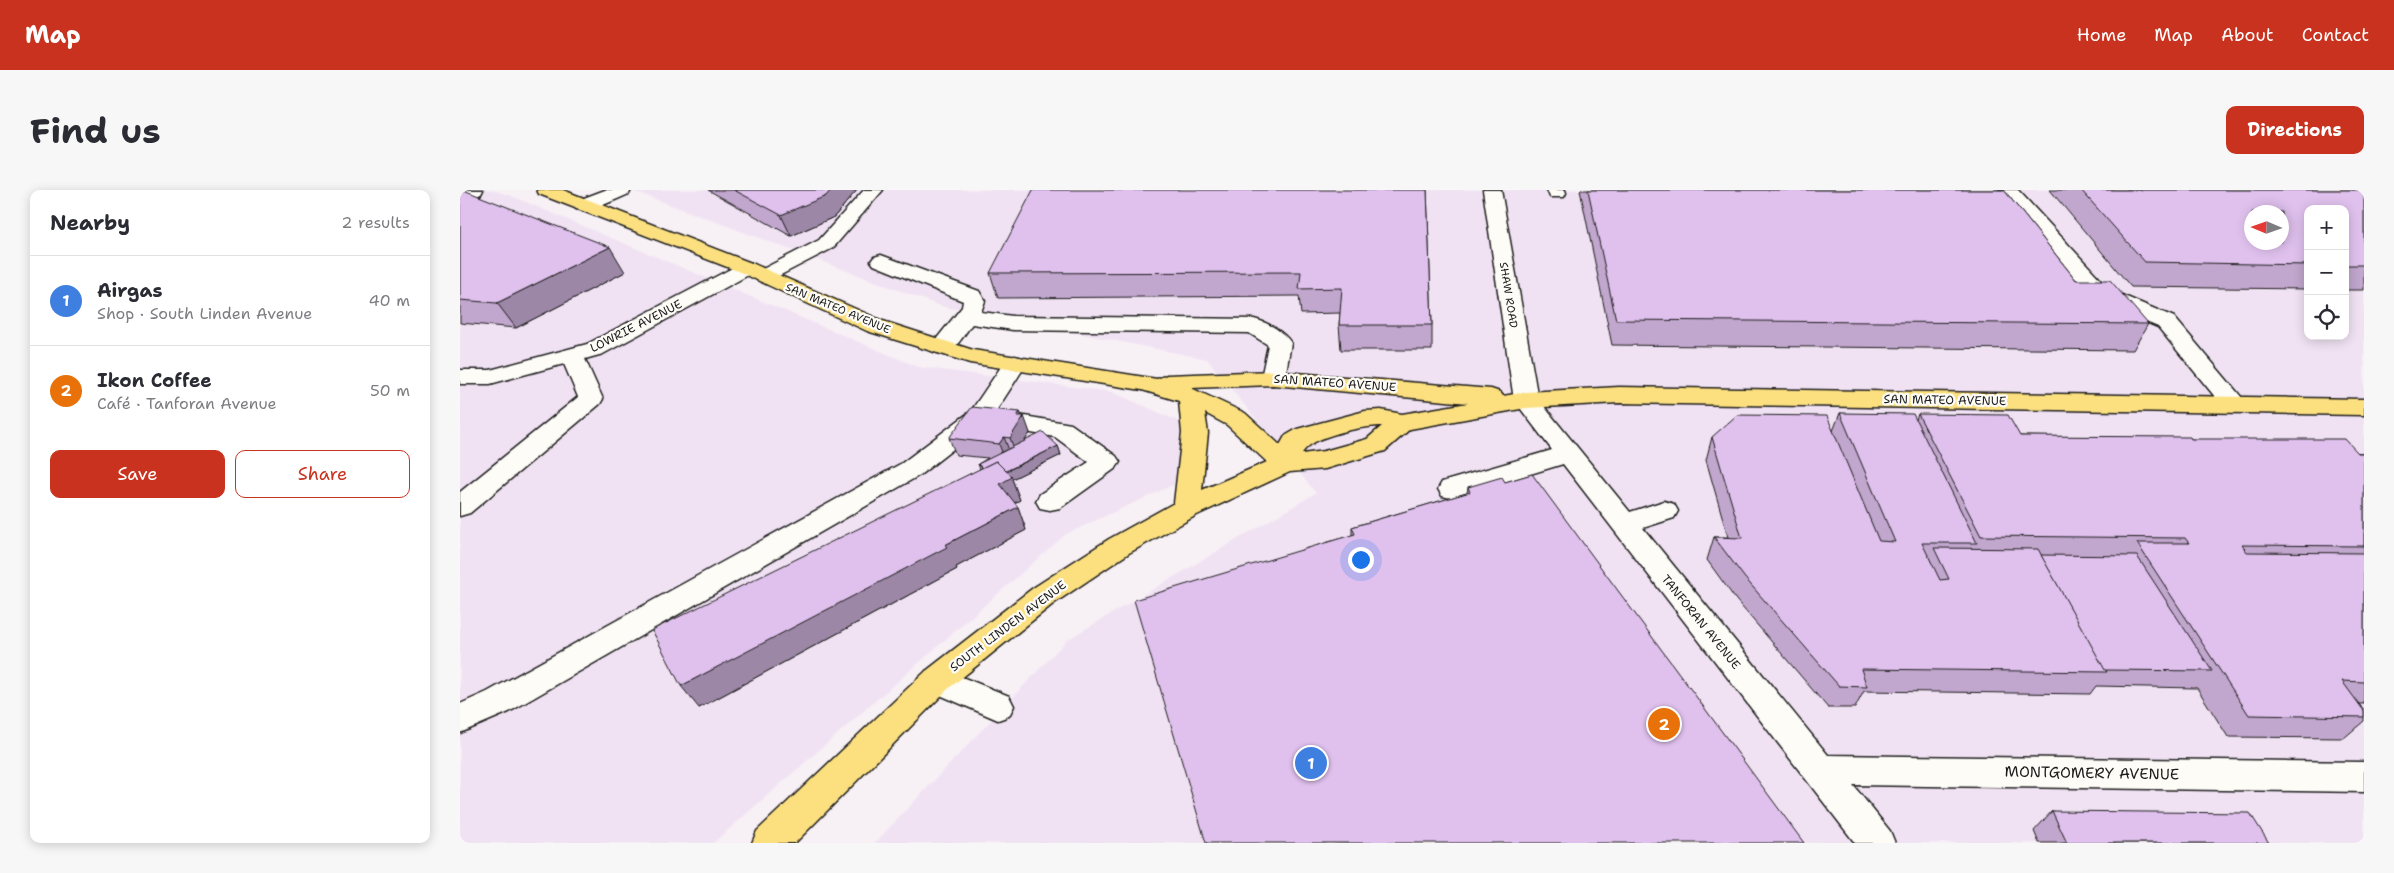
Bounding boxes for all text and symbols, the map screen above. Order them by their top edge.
text: Map [25,19,81,51]
text: Home [2077,23,2126,47]
text: Map [2154,23,2193,47]
text: About [2221,23,2274,47]
text: Contact [2302,23,2369,47]
button: Directions [2226,106,2364,154]
text: Find us [30,107,161,154]
north arrow [2244,205,2289,250]
map controls [2304,205,2349,340]
button: + [2304,205,2349,250]
text: Nearby [50,209,130,237]
text: 2 results [341,212,410,233]
button: − [2304,250,2349,295]
street label: SHAW ROAD [1496,261,1521,329]
text: Airgas [97,278,163,303]
street label: SAN MATEO AVENUE [783,280,893,337]
text: 1 [62,290,70,311]
text: 40 m [368,290,410,311]
button: locate [2304,295,2349,340]
street label: LOWRIE AVENUE [587,296,685,356]
text: Shop · South Linden Avenue [97,303,312,324]
text: Ikon Coffee [97,368,212,393]
street label: SAN MATEO AVENUE [1273,371,1397,395]
text: 2 [60,380,72,401]
text: 50 m [370,380,410,401]
street label: SAN MATEO AVENUE [1883,391,2007,409]
text: Café · Tanforan Avenue [97,393,277,414]
button: Save [50,450,225,498]
button: Share [235,450,410,498]
your location [1348,547,1374,573]
street label: TANFORAN AVENUE [1658,571,1744,673]
street label: SOUTH LINDEN AVENUE [947,577,1069,675]
pin: 2 [1648,705,1680,743]
pin: 1 [1295,744,1327,782]
street label: MONTGOMERY AVENUE [2005,761,2179,785]

